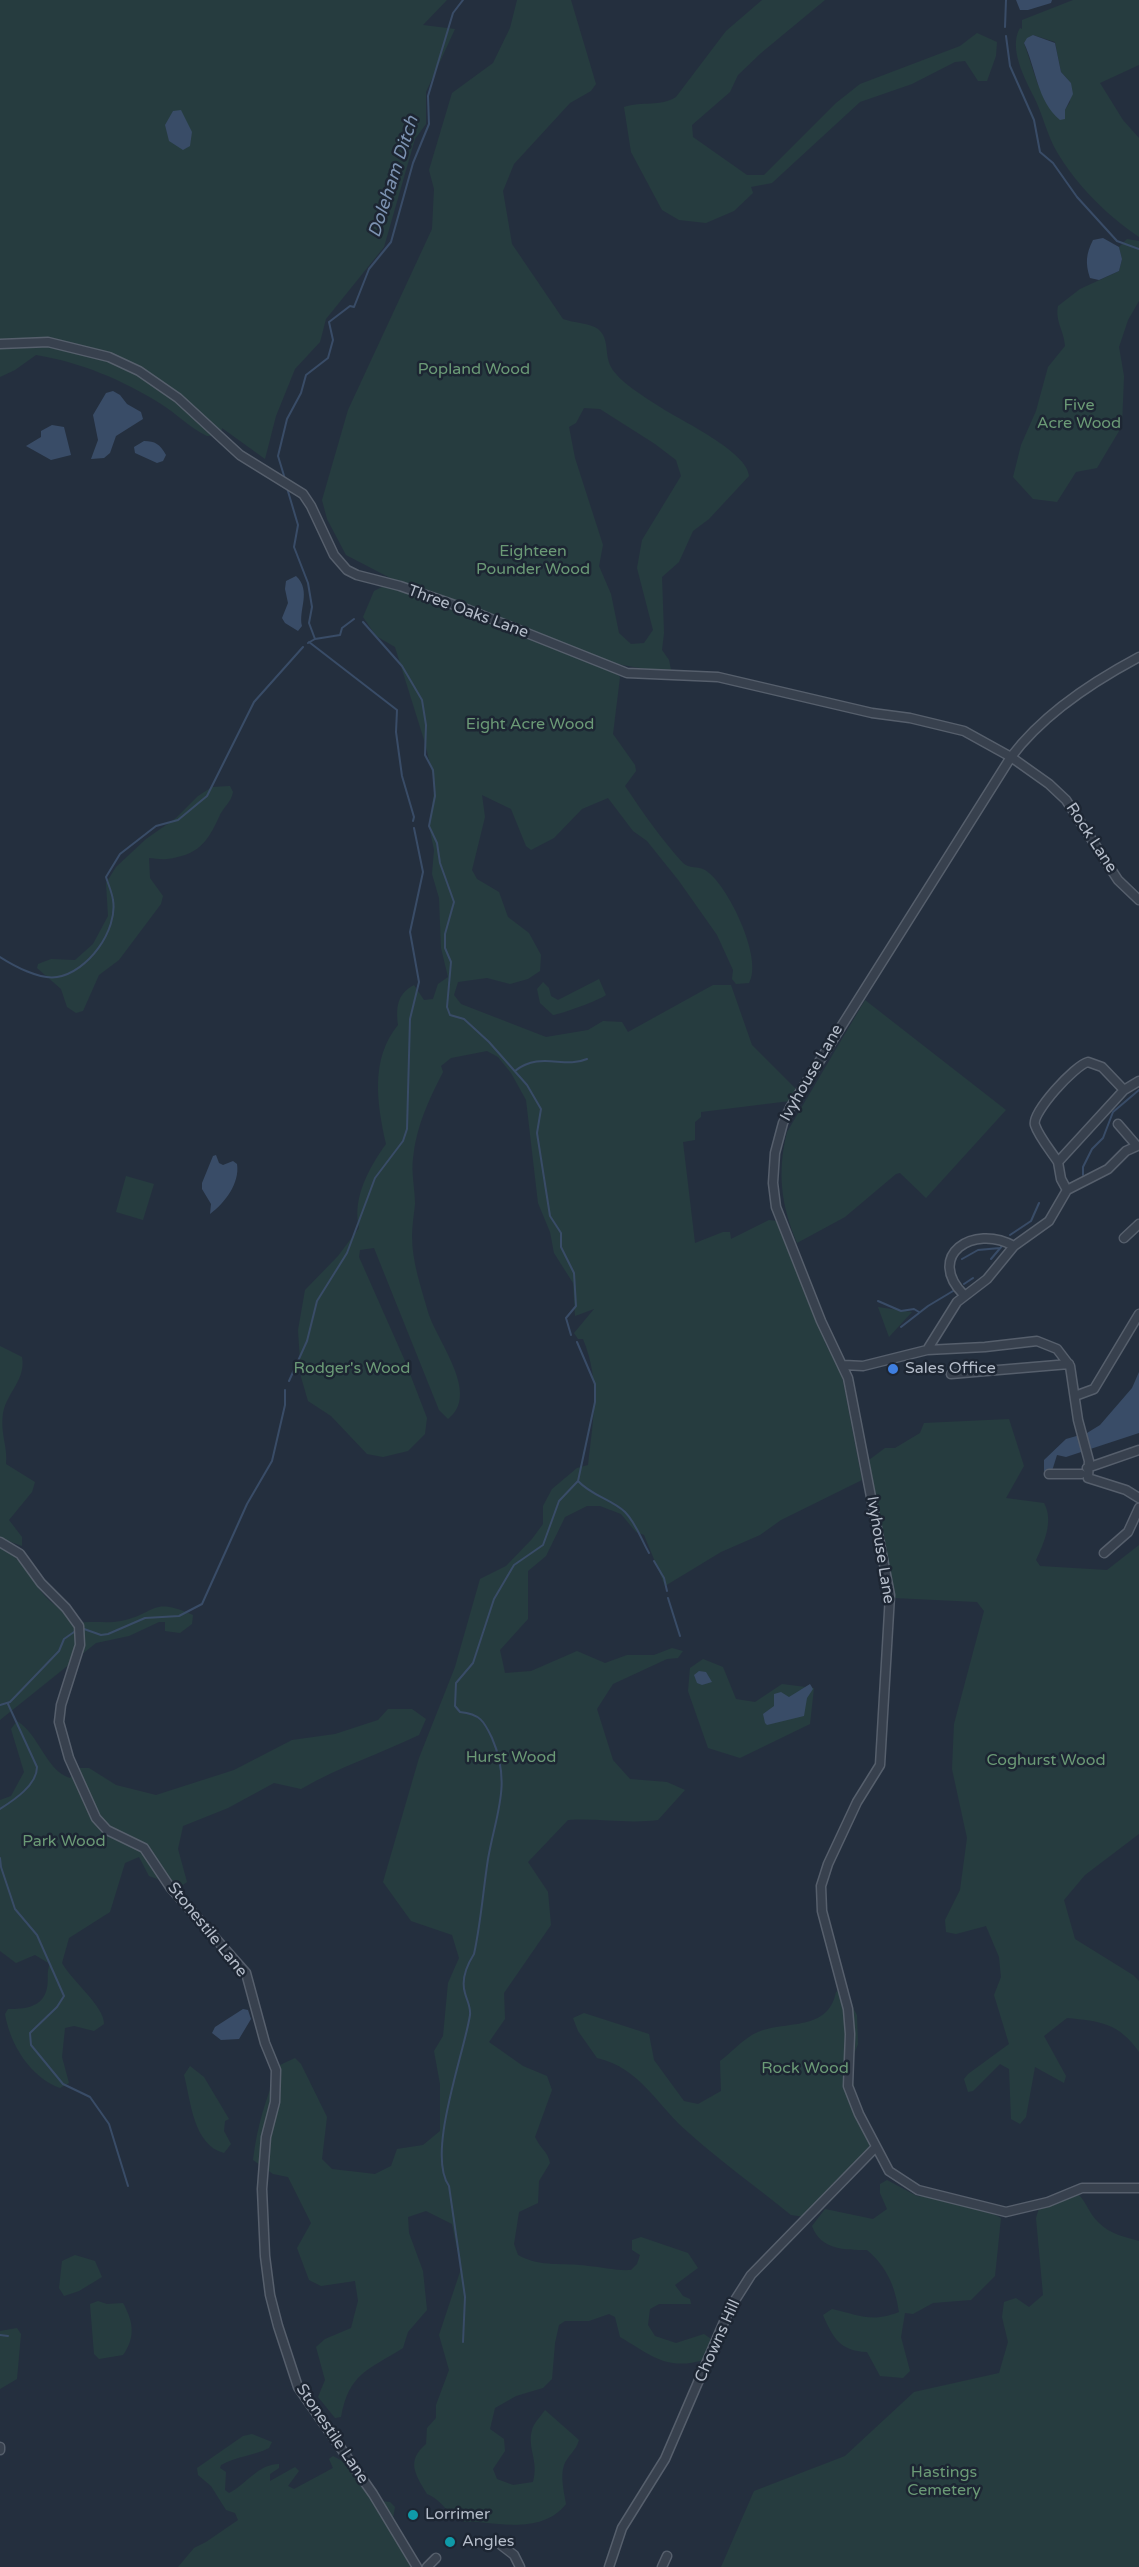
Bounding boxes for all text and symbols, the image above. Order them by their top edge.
water label: Doleham Ditch [364,114,424,240]
park label: Popland Wood [418,360,530,380]
park label: Five Acre Wood [1037,396,1121,434]
park label: Eighteen Pounder Wood [476,542,590,580]
street label: Three Oaks Lane [405,581,531,643]
park label: Eight Acre Wood [466,715,594,735]
street label: Rock Lane [1061,799,1121,877]
street label: Ivyhouse Lane [777,1021,847,1125]
park label: Rodger's Wood [294,1359,410,1379]
place label: Sales Office [905,1359,996,1379]
marker: Sales Office [886,1362,900,1376]
street label: Ivyhouse Lane [862,1495,898,1605]
park label: Hurst Wood [466,1748,556,1768]
park label: Coghurst Wood [986,1751,1106,1771]
park label: Park Wood [22,1832,106,1852]
street label: Stonestile Lane [163,1879,251,1981]
park label: Rock Wood [761,2059,849,2079]
street label: Chowns Hill [691,2297,745,2385]
street label: Stonestile Lane [292,2381,372,2487]
park label: Hastings Cemetery [907,2463,981,2501]
place label: Lorrimer [425,2505,490,2525]
marker: Lorrimer [406,2508,420,2522]
place label: Angles [462,2532,514,2552]
marker: Angles [443,2535,457,2549]

